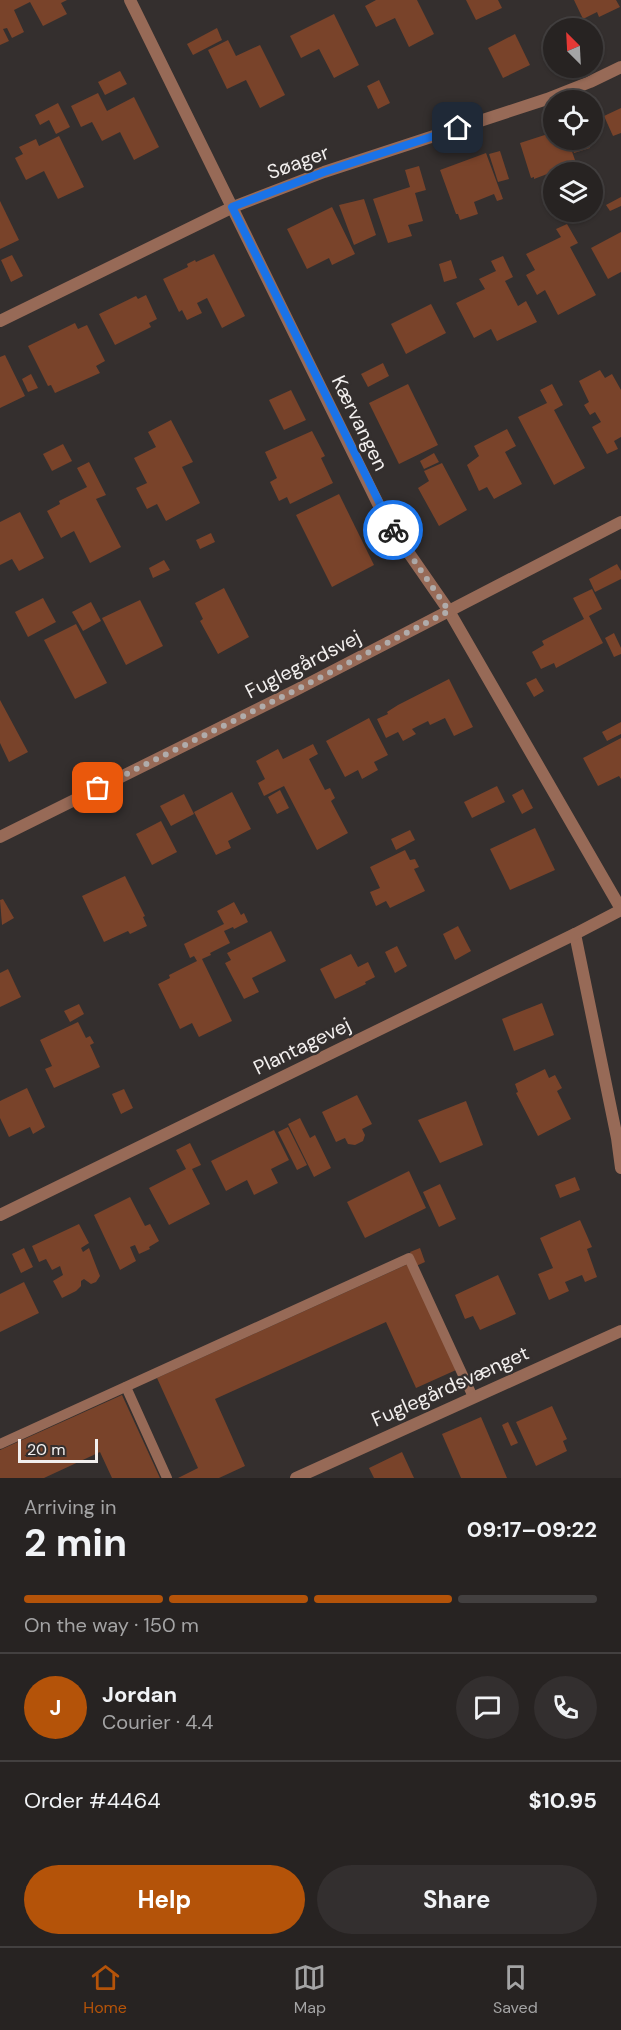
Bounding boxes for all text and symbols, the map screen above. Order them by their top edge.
north arrow [543,18,603,78]
map controls [543,18,603,222]
button: locate [543,90,603,150]
pin [432,102,483,153]
icon: home [441,111,474,144]
street label: Søager [264,139,332,185]
button: layers [543,162,603,222]
street label: Kærvangen [326,371,394,475]
courier [363,500,423,560]
icon: bike [377,514,410,547]
street label: Fuglegårdsvej [241,624,365,704]
pin [72,762,123,813]
icon: bag [81,771,114,804]
street label: Plantagevej [249,1011,355,1081]
street label: Fuglegårdsvænget [367,1340,533,1432]
scale bar [18,1436,98,1464]
text: 20 m [27,1439,66,1460]
text: Arriving in [24,1494,116,1520]
text: 09:17–09:22 [467,1515,597,1544]
text: 2 min [24,1517,127,1568]
text: On the way · 150 m [24,1612,199,1638]
button: chat [456,1676,519,1739]
button: phone [534,1676,597,1739]
text: Jordan [102,1680,177,1709]
text: J [50,1693,61,1722]
text: Courier · 4.4 [102,1709,213,1735]
text: Order #4464 [24,1786,161,1815]
text: $10.95 [529,1786,597,1815]
button: Help [24,1865,305,1934]
button: Share [317,1865,597,1934]
tab: Home [83,1961,127,2018]
tab: Map [293,1961,326,2018]
tab: Saved [493,1961,538,2018]

